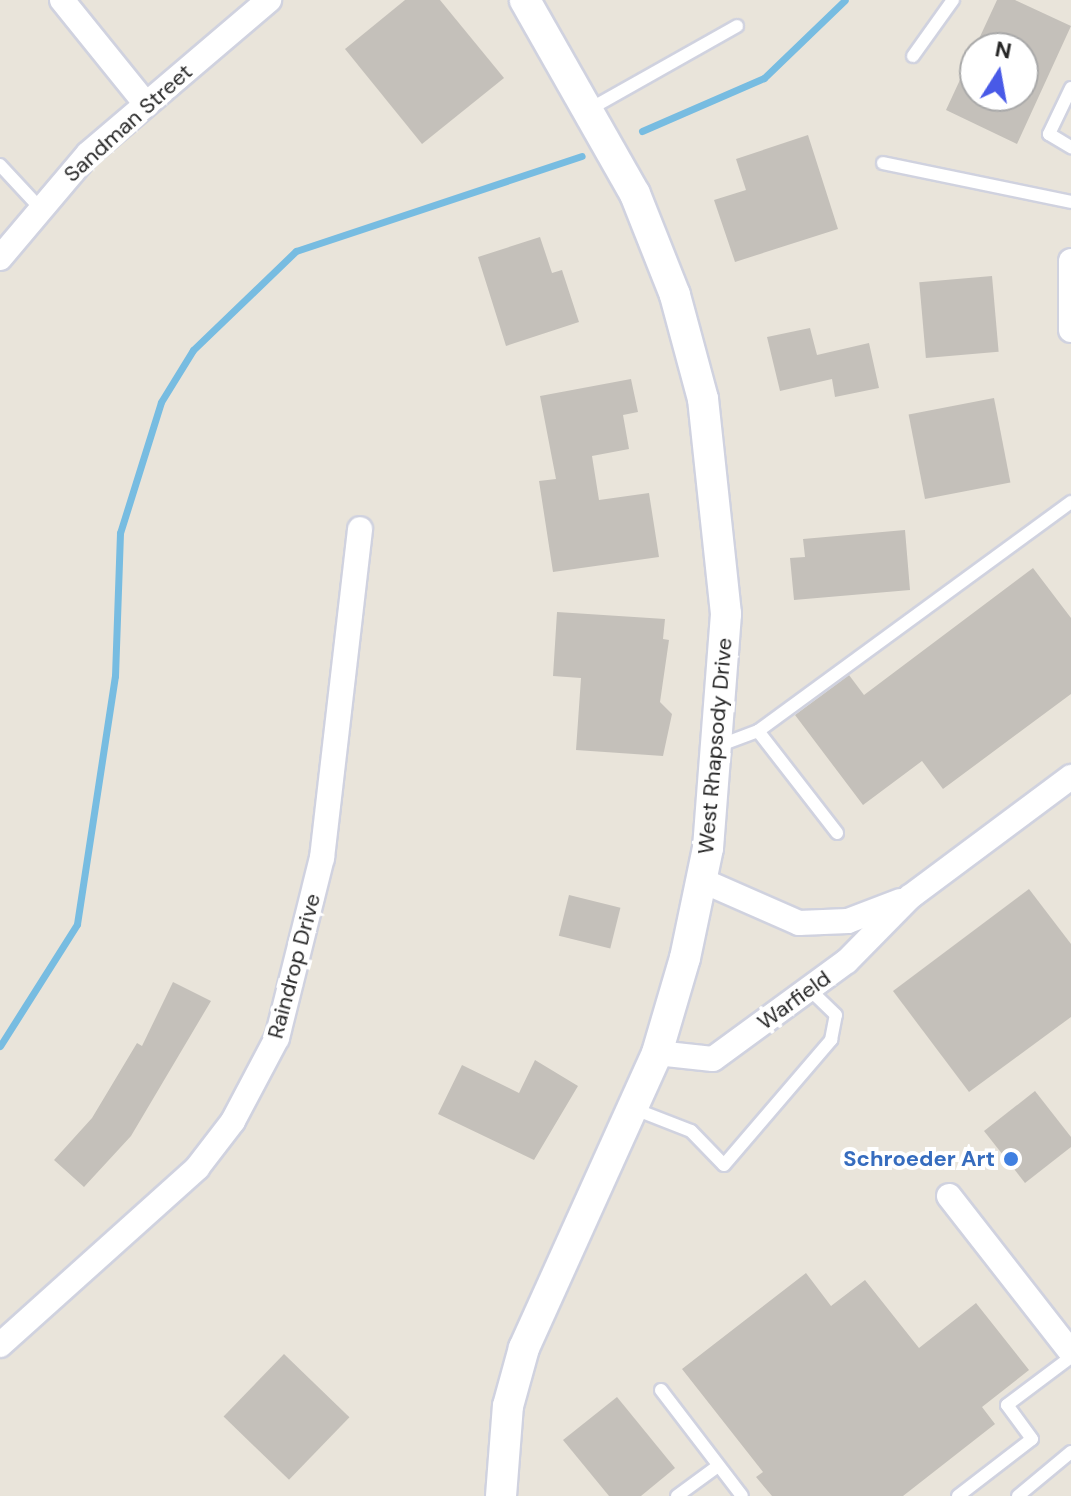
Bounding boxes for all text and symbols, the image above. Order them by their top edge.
north arrow [959,32,1039,112]
text: N [993,34,1014,66]
street label: Sandman Street [58,58,198,188]
street label: West Rhapsody Drive [692,637,738,855]
street label: Raindrop Drive [262,891,326,1041]
street label: Warfield [752,965,836,1035]
place label: Schroeder Art [843,1146,995,1172]
marker: Schroeder Art [1002,1150,1020,1168]

